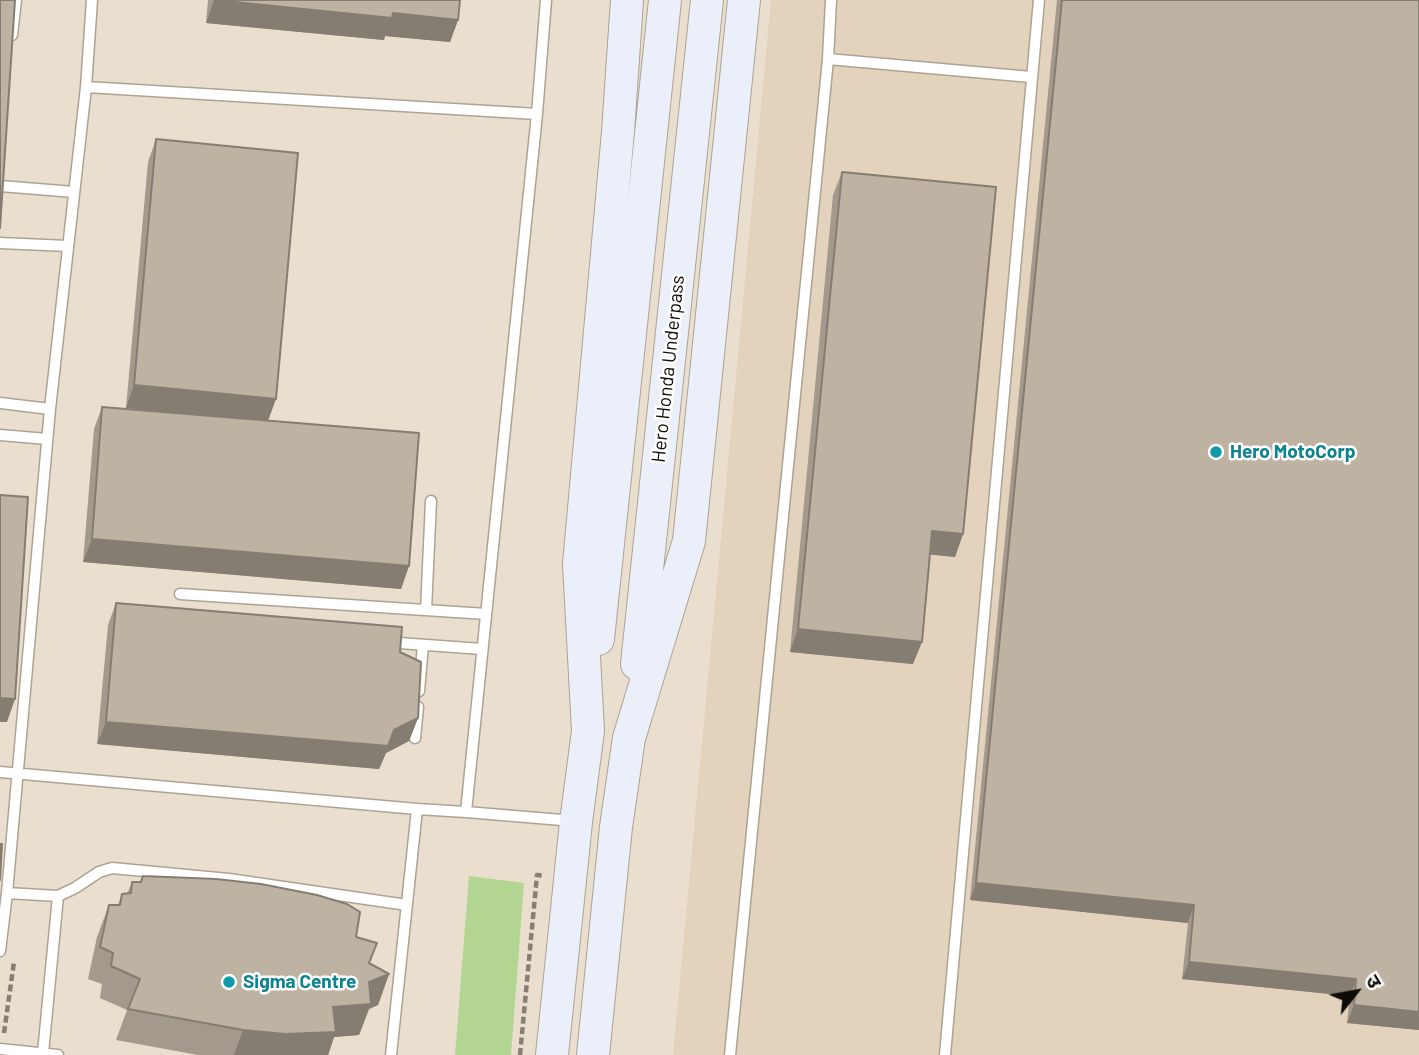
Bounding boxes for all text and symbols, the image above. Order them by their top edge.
street label: Hero Honda Underpass [647,274,689,464]
place label: Hero MotoCorp [1230,441,1355,463]
marker: Hero MotoCorp [1208,444,1224,460]
north arrow [1321,957,1391,1027]
text: उ [1362,970,1387,992]
place label: Sigma Centre [243,971,356,993]
marker: Sigma Centre [221,974,237,990]

